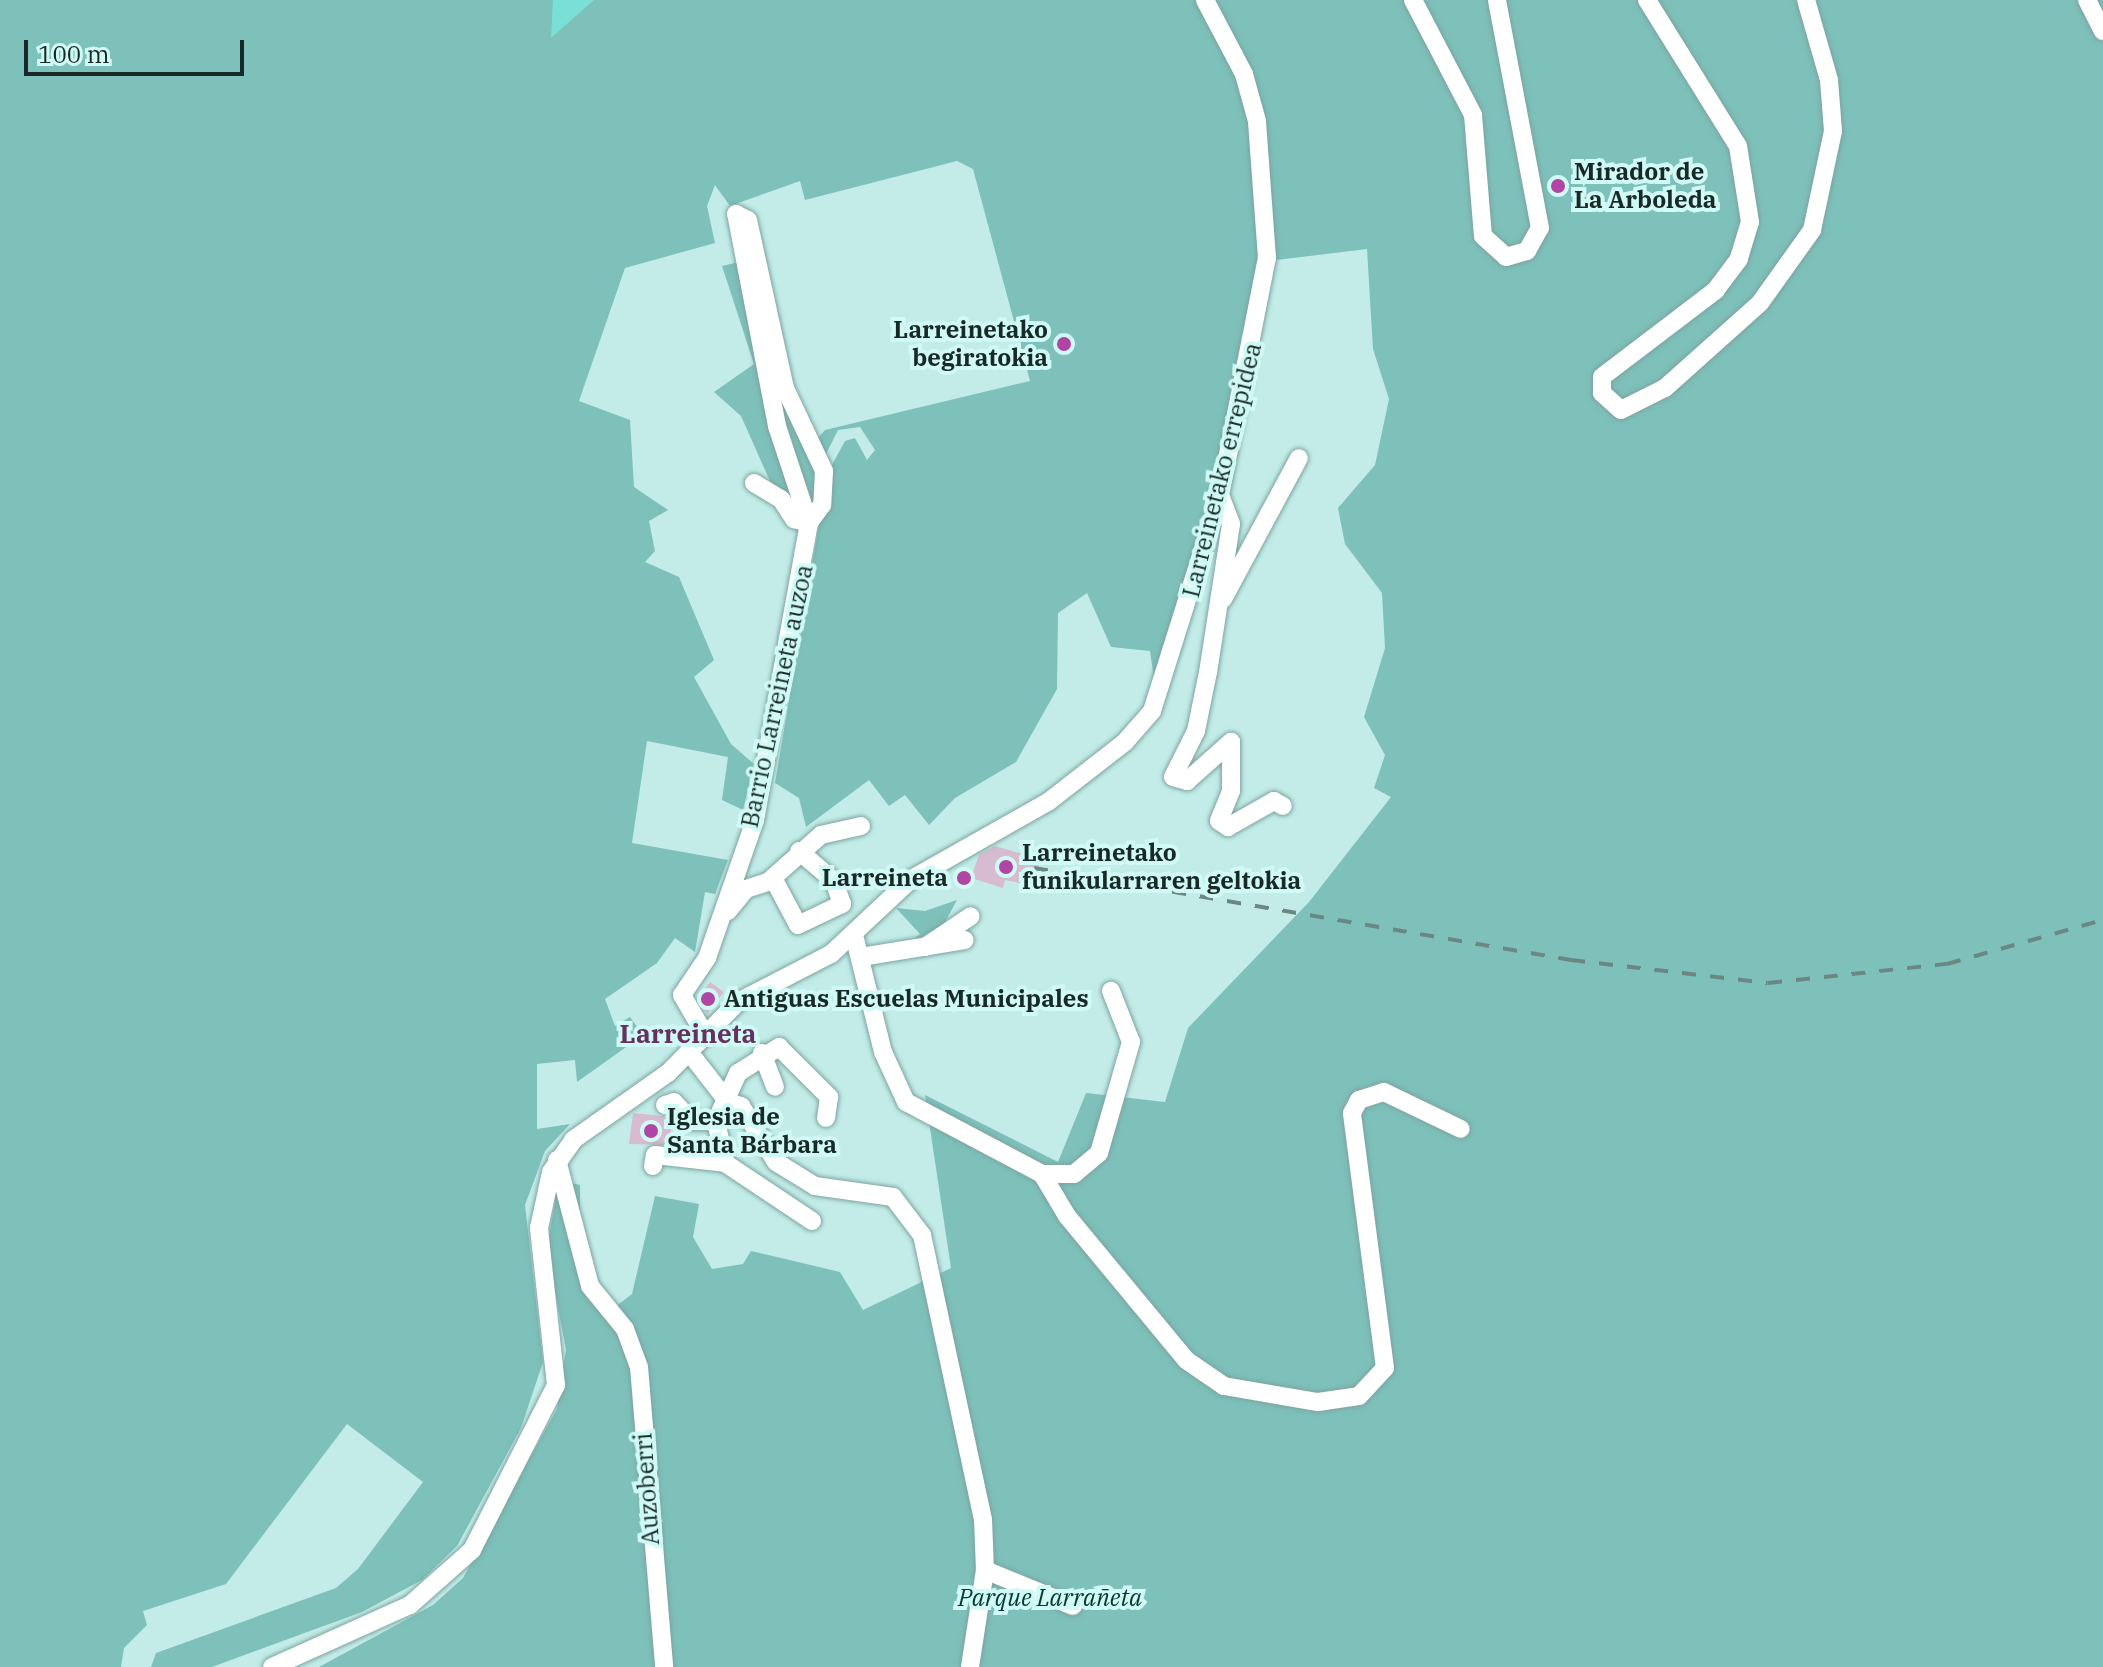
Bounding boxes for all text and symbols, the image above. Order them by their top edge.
scale bar [28,24,248,74]
text: 100 m [38,38,110,70]
place label: Mirador de La Arboleda [1574,158,1717,214]
marker: Mirador de La Arboleda [1549,177,1567,195]
place label: Larreinetako begiratokia [893,316,1048,372]
marker: Larreinetako begiratokia [1055,335,1073,353]
street label: Larreinetako errepidea [1176,340,1268,600]
street label: Barrio Larreineta auzoa [735,562,819,830]
place label: Larreinetako funikularraren geltokia [1022,839,1301,895]
marker: Larreinetako funikularraren geltokia [997,858,1015,876]
place label: Larreineta [822,864,948,892]
marker: Larreineta [955,869,973,887]
place label: Antiguas Escuelas Municipales [724,985,1089,1013]
marker: Antiguas Escuelas Municipales [699,990,717,1008]
district label: Larreineta [620,1018,756,1050]
place label: Iglesia de Santa Bárbara [667,1103,837,1159]
marker: Iglesia de Santa Bárbara [642,1122,660,1140]
street label: Auzoberri [629,1432,665,1546]
park label: Parque Larrañeta [958,1584,1142,1612]

